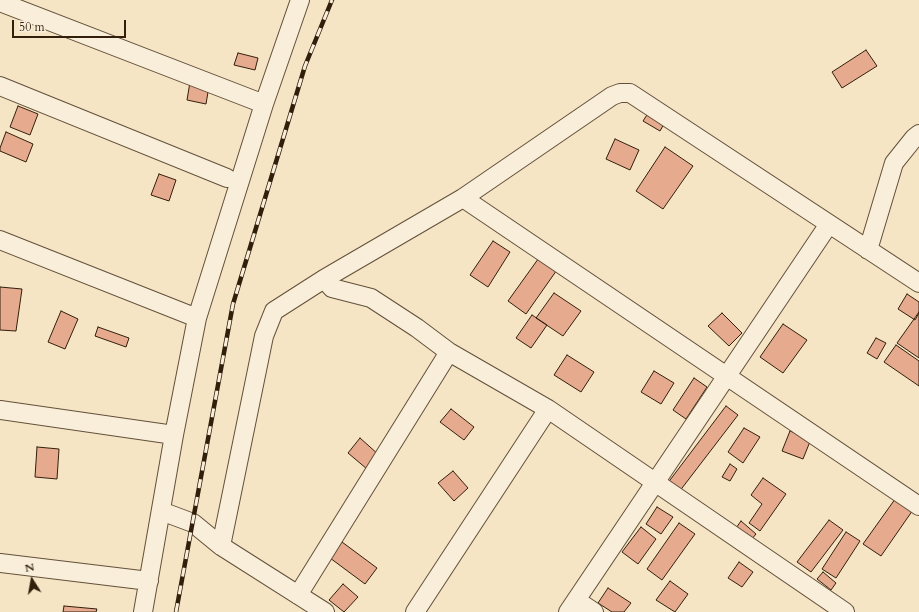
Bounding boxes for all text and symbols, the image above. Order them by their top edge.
scale bar [14,12,128,38]
text: 50 m [19,19,45,35]
text: N [23,559,36,576]
north arrow [12,560,52,600]

